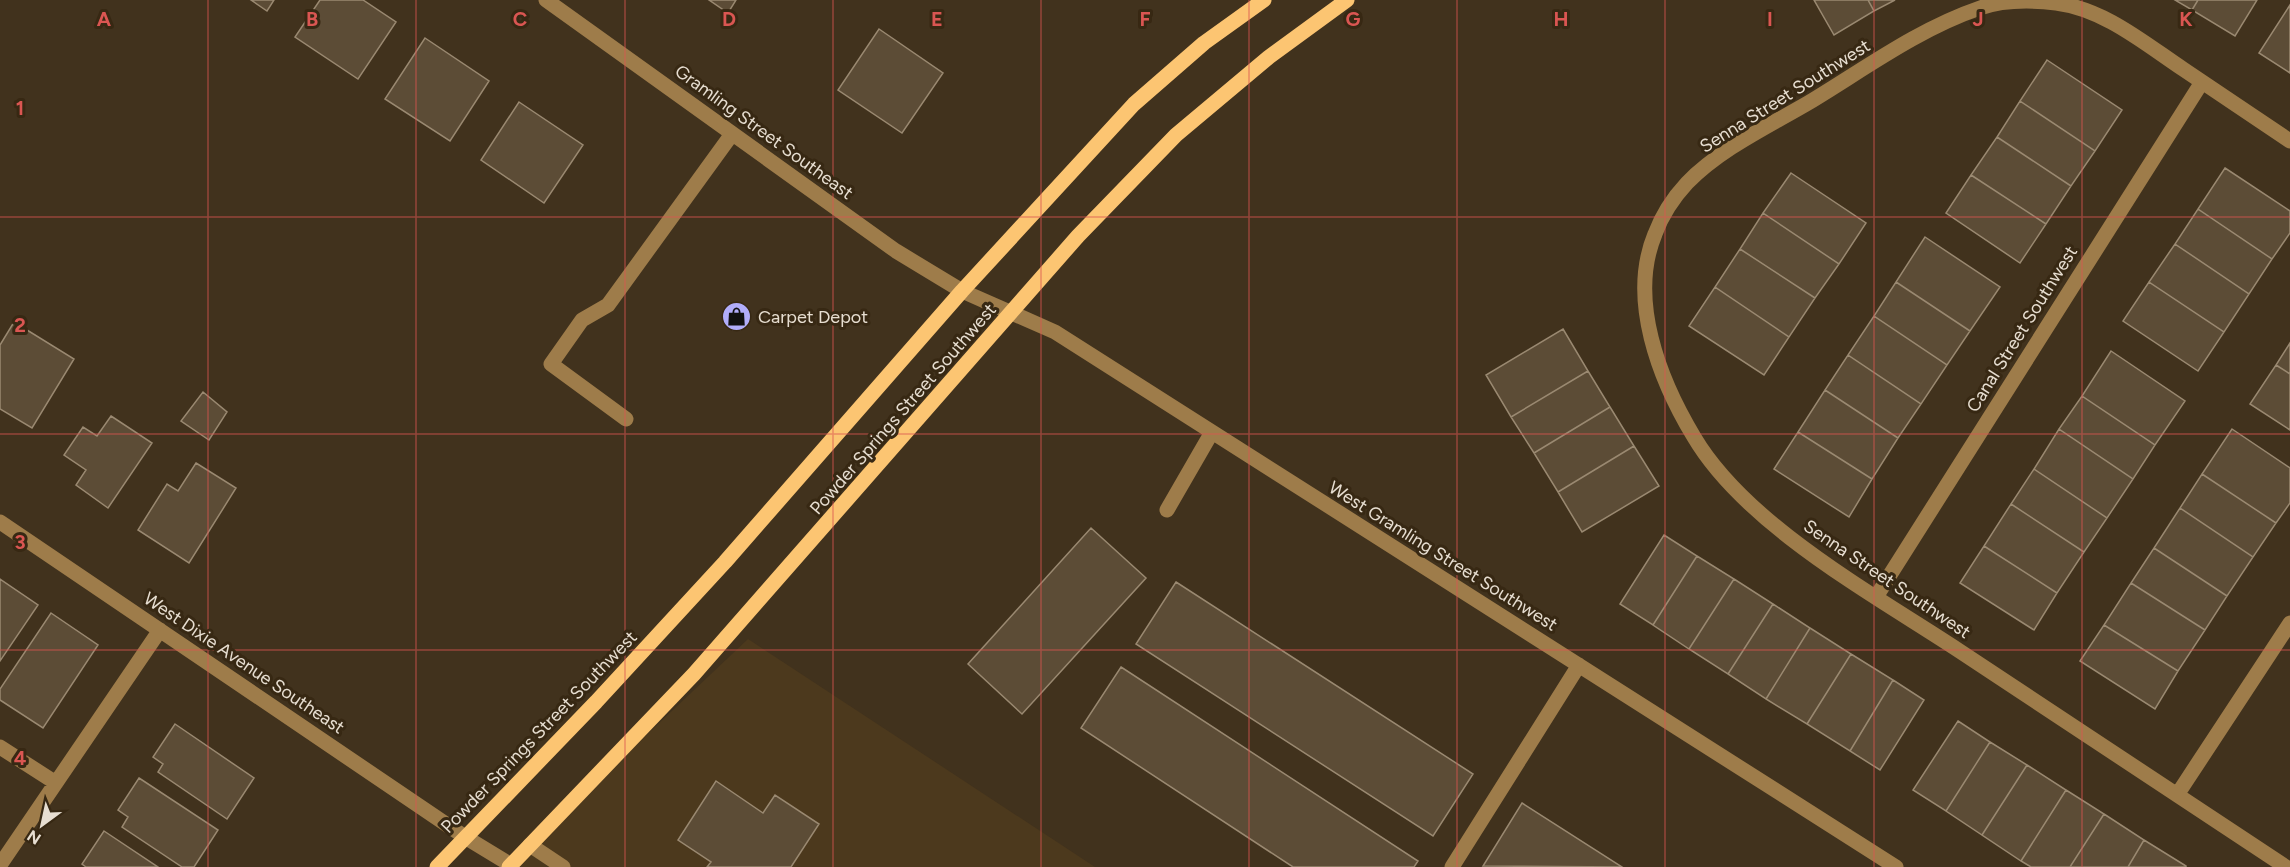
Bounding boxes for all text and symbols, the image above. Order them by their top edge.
text: A [97,7,112,31]
text: B [306,7,318,31]
text: C [513,7,527,31]
text: D [722,7,736,31]
text: E [931,7,943,31]
text: F [1139,7,1151,31]
text: G [1346,7,1361,31]
text: H [1554,7,1569,31]
text: I [1767,7,1773,31]
text: J [1972,7,1984,31]
text: K [2179,7,2193,31]
street label: Senna Street Southwest [1696,34,1874,157]
street label: Gramling Street Southeast [671,60,858,204]
text: 1 [16,96,24,120]
street label: Canal Street Southwest [1962,242,2082,416]
street label: Powder Springs Street Southwest [805,299,1001,519]
shop icon: Carpet Depot [721,301,753,333]
place label: Carpet Depot [758,306,868,328]
text: 2 [14,313,26,337]
street label: West Gramling Street Southwest [1325,476,1562,636]
street label: Senna Street Southwest [1799,515,1975,643]
text: 3 [14,530,26,554]
street label: West Dixie Avenue Southeast [139,587,349,739]
street label: Powder Springs Street Southwest [436,626,642,838]
text: 4 [14,746,27,770]
north arrow [12,795,72,855]
text: N [24,826,44,848]

